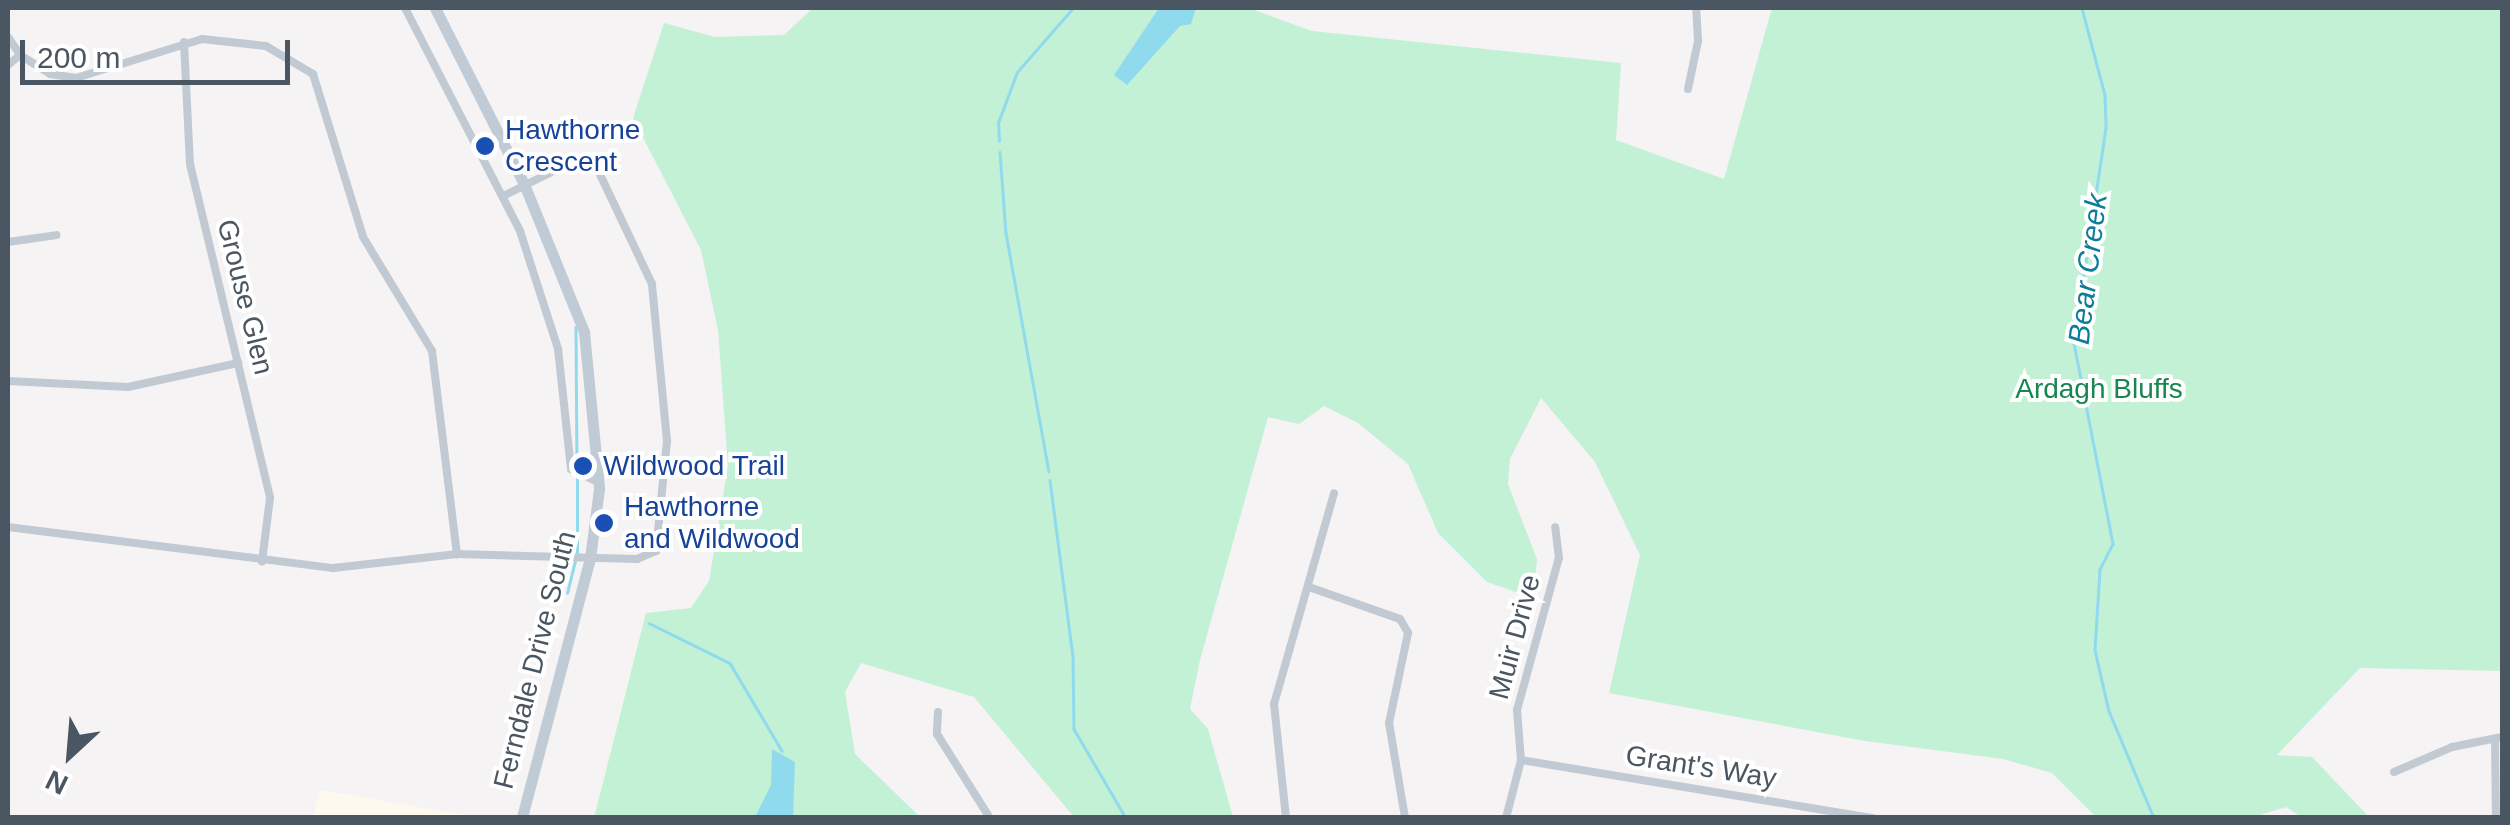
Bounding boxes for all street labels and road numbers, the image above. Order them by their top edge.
street label: Grouse Glen [209,216,281,378]
street label: Ferndale Drive South [487,528,583,792]
street label: Muir Drive [1482,571,1548,703]
street label: Grant's Way [1623,739,1779,795]

